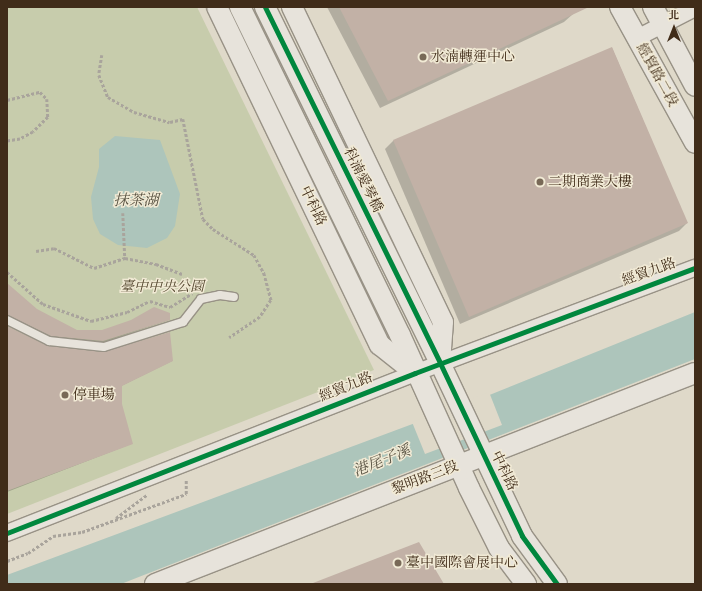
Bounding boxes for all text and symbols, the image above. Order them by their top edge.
north arrow [654,8,694,48]
text: 北 [669,8,680,23]
street label: 經貿路二段 [633,40,681,110]
place label: 水湳轉運中心 [431,49,515,65]
marker: 水湳轉運中心 [418,52,428,62]
street label: 科湳愛琴橋 [340,145,386,215]
place label: 二期商業大樓 [548,174,632,190]
marker: 二期商業大樓 [535,177,545,187]
street label: 中科路 [296,183,330,229]
water label: 抹茶湖 [114,192,158,210]
street label: 經貿九路 [620,255,678,289]
park label: 臺中中央公園 [120,279,204,295]
street label: 經貿九路 [317,369,375,405]
place label: 停車場 [73,387,115,403]
marker: 停車場 [60,390,70,400]
water label: 港尾子溪 [351,441,413,481]
street label: 中科路 [487,448,521,494]
street label: 黎明路三段 [389,458,461,498]
place label: 臺中國際會展中心 [406,555,518,571]
marker: 臺中國際會展中心 [393,558,403,568]

